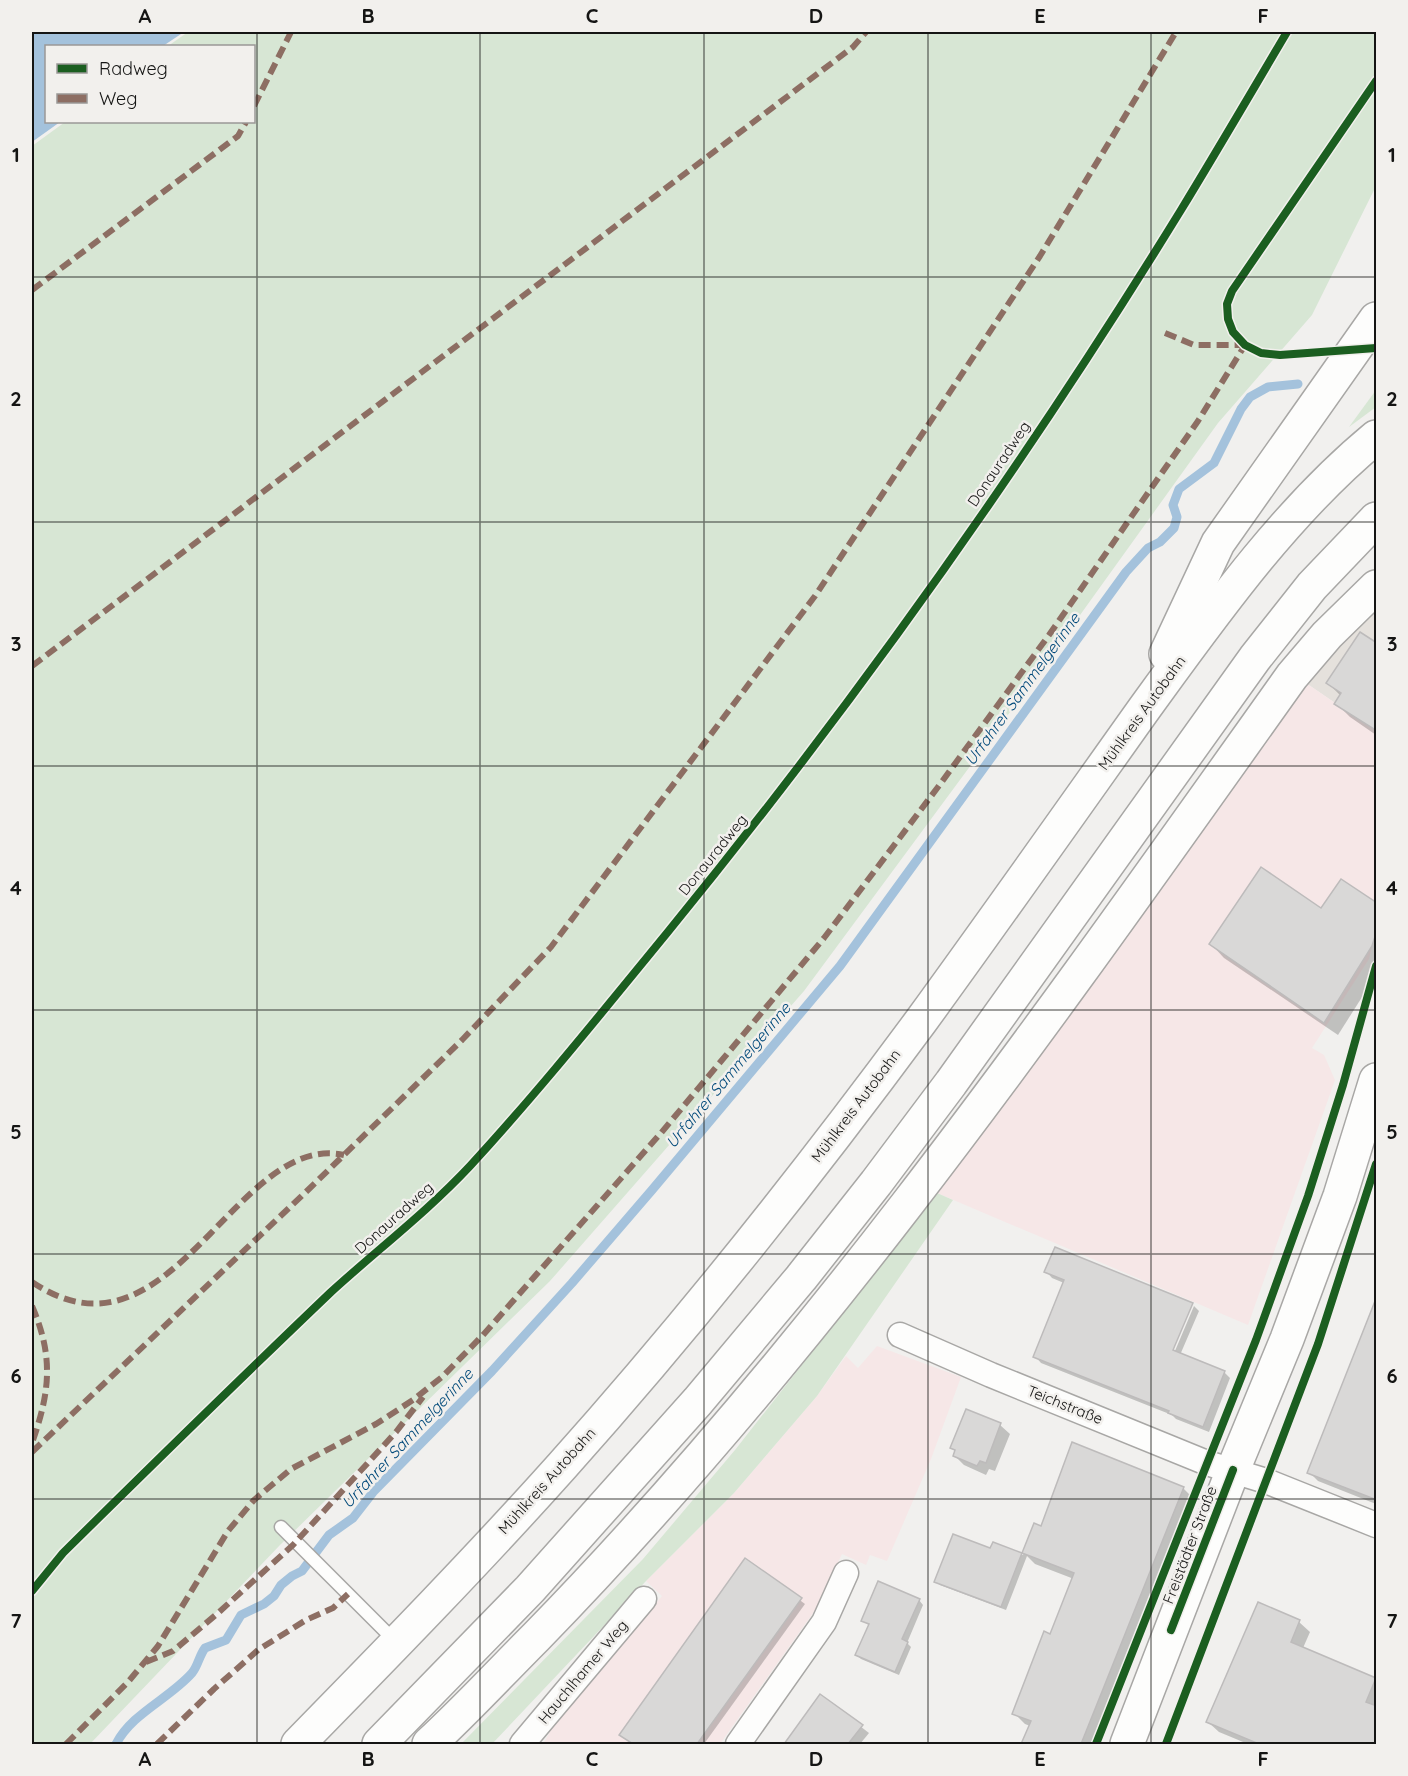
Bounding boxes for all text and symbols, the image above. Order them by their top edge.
text: A [139,3,152,28]
text: B [361,3,375,28]
text: C [586,3,599,28]
text: D [809,3,823,28]
text: E [1034,3,1046,28]
text: F [1257,3,1269,28]
legend [45,45,255,123]
text: Radweg [99,57,168,80]
text: Weg [99,87,137,110]
text: 1 [12,142,20,167]
text: 1 [1388,142,1396,167]
text: 2 [10,386,22,411]
text: 2 [1386,386,1398,411]
street label: Donauradweg [963,417,1034,510]
water label: Urfahrer Sammelgerinne [960,608,1085,769]
text: 3 [11,631,21,656]
text: 3 [1387,631,1397,656]
street label: Mühlkreis Autobahn [1094,652,1189,774]
street label: Donauradweg [674,810,751,899]
text: 4 [10,875,22,900]
text: 4 [1386,875,1398,900]
water label: Urfahrer Sammelgerinne [661,997,795,1152]
street label: Mühlkreis Autobahn [807,1045,904,1166]
text: 5 [10,1119,22,1144]
text: 5 [1386,1119,1398,1144]
street label: Donauradweg [351,1177,437,1258]
text: 6 [10,1363,22,1388]
water label: Urfahrer Sammelgerinne [337,1363,478,1512]
text: 6 [1386,1363,1398,1388]
street label: Teichstraße [1025,1381,1106,1428]
street label: Mühlkreis Autobahn [494,1424,599,1538]
street label: Freistädter Straße [1158,1483,1221,1607]
text: 7 [11,1608,22,1633]
text: 7 [1387,1608,1398,1633]
street label: Hauchlhamer Weg [534,1616,632,1727]
text: A [139,1746,152,1771]
text: B [361,1746,375,1771]
text: C [586,1746,599,1771]
text: D [809,1746,823,1771]
text: E [1034,1746,1046,1771]
text: F [1257,1746,1269,1771]

